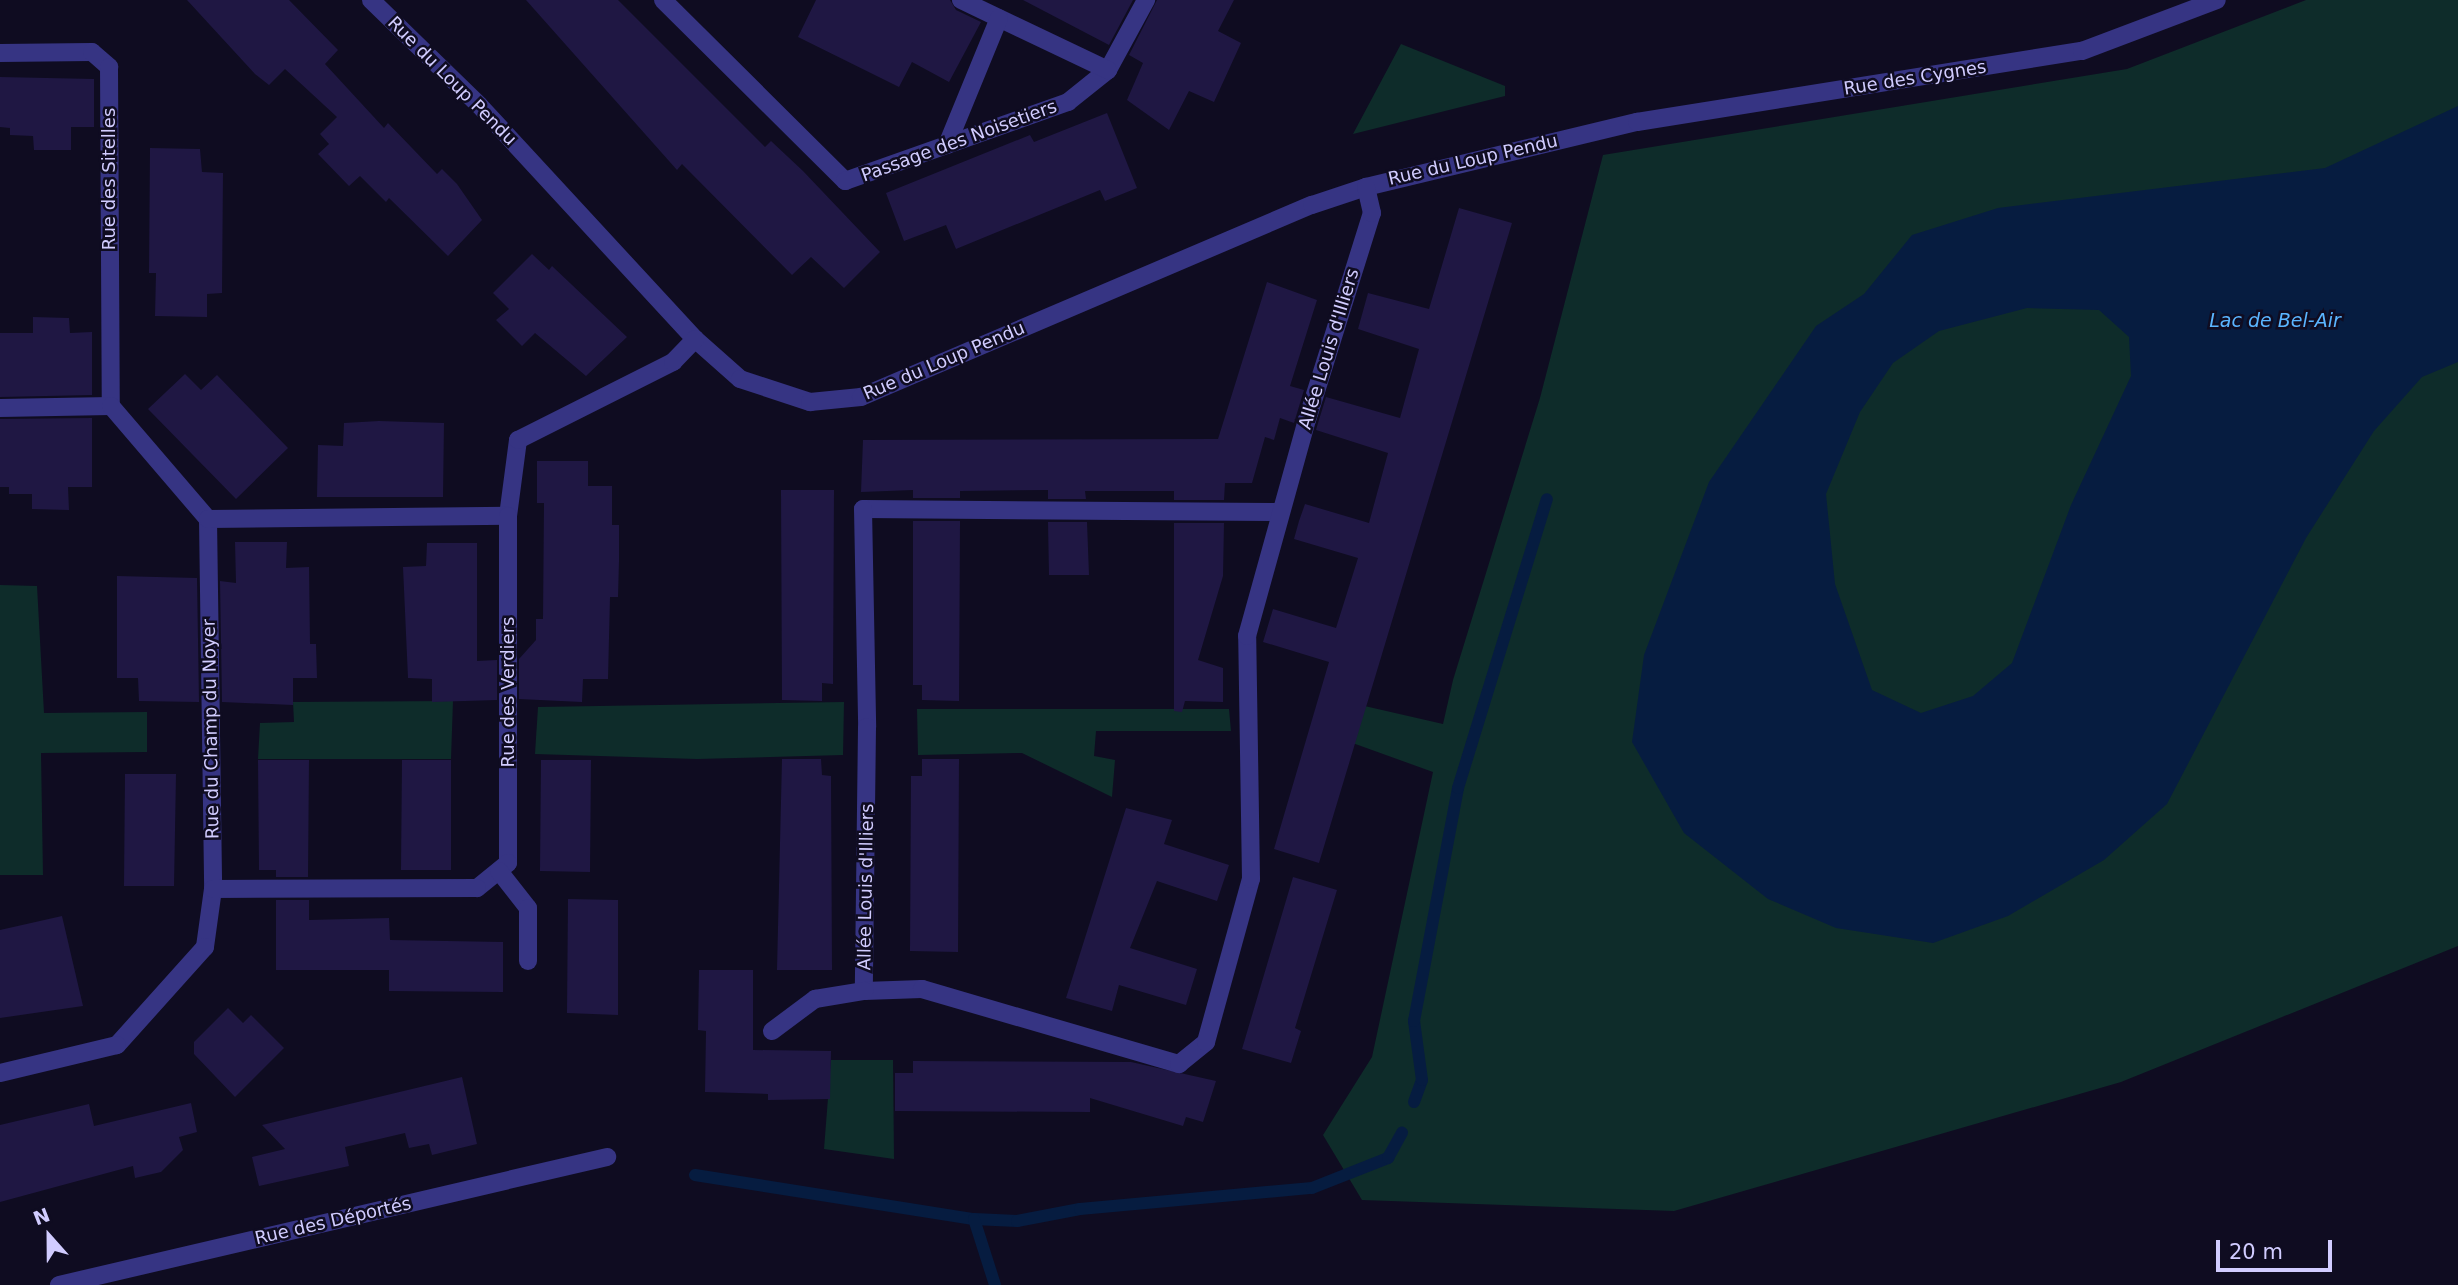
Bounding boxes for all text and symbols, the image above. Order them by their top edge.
street label: Rue du Loup Pendu [383,12,521,150]
street label: Rue des Cygnes [1842,56,1988,100]
street label: Passage des Noisetiers [858,96,1060,186]
street label: Rue des Sitelles [98,108,120,250]
street label: Rue du Loup Pendu [1386,130,1560,190]
street label: Allée Louis d'Illiers [1294,266,1364,432]
water label: Lac de Bel-Air [2209,310,2341,332]
street label: Rue du Loup Pendu [860,317,1028,405]
street label: Rue des Verdiers [497,617,519,767]
street label: Rue du Champ du Noyer [198,619,224,839]
street label: Allée Louis d'Illiers [854,803,878,971]
street label: Rue des Déportés [253,1193,413,1249]
north arrow [14,1201,84,1271]
text: N [30,1203,53,1230]
scale bar [2220,1226,2336,1270]
text: 20 m [2229,1240,2283,1264]

